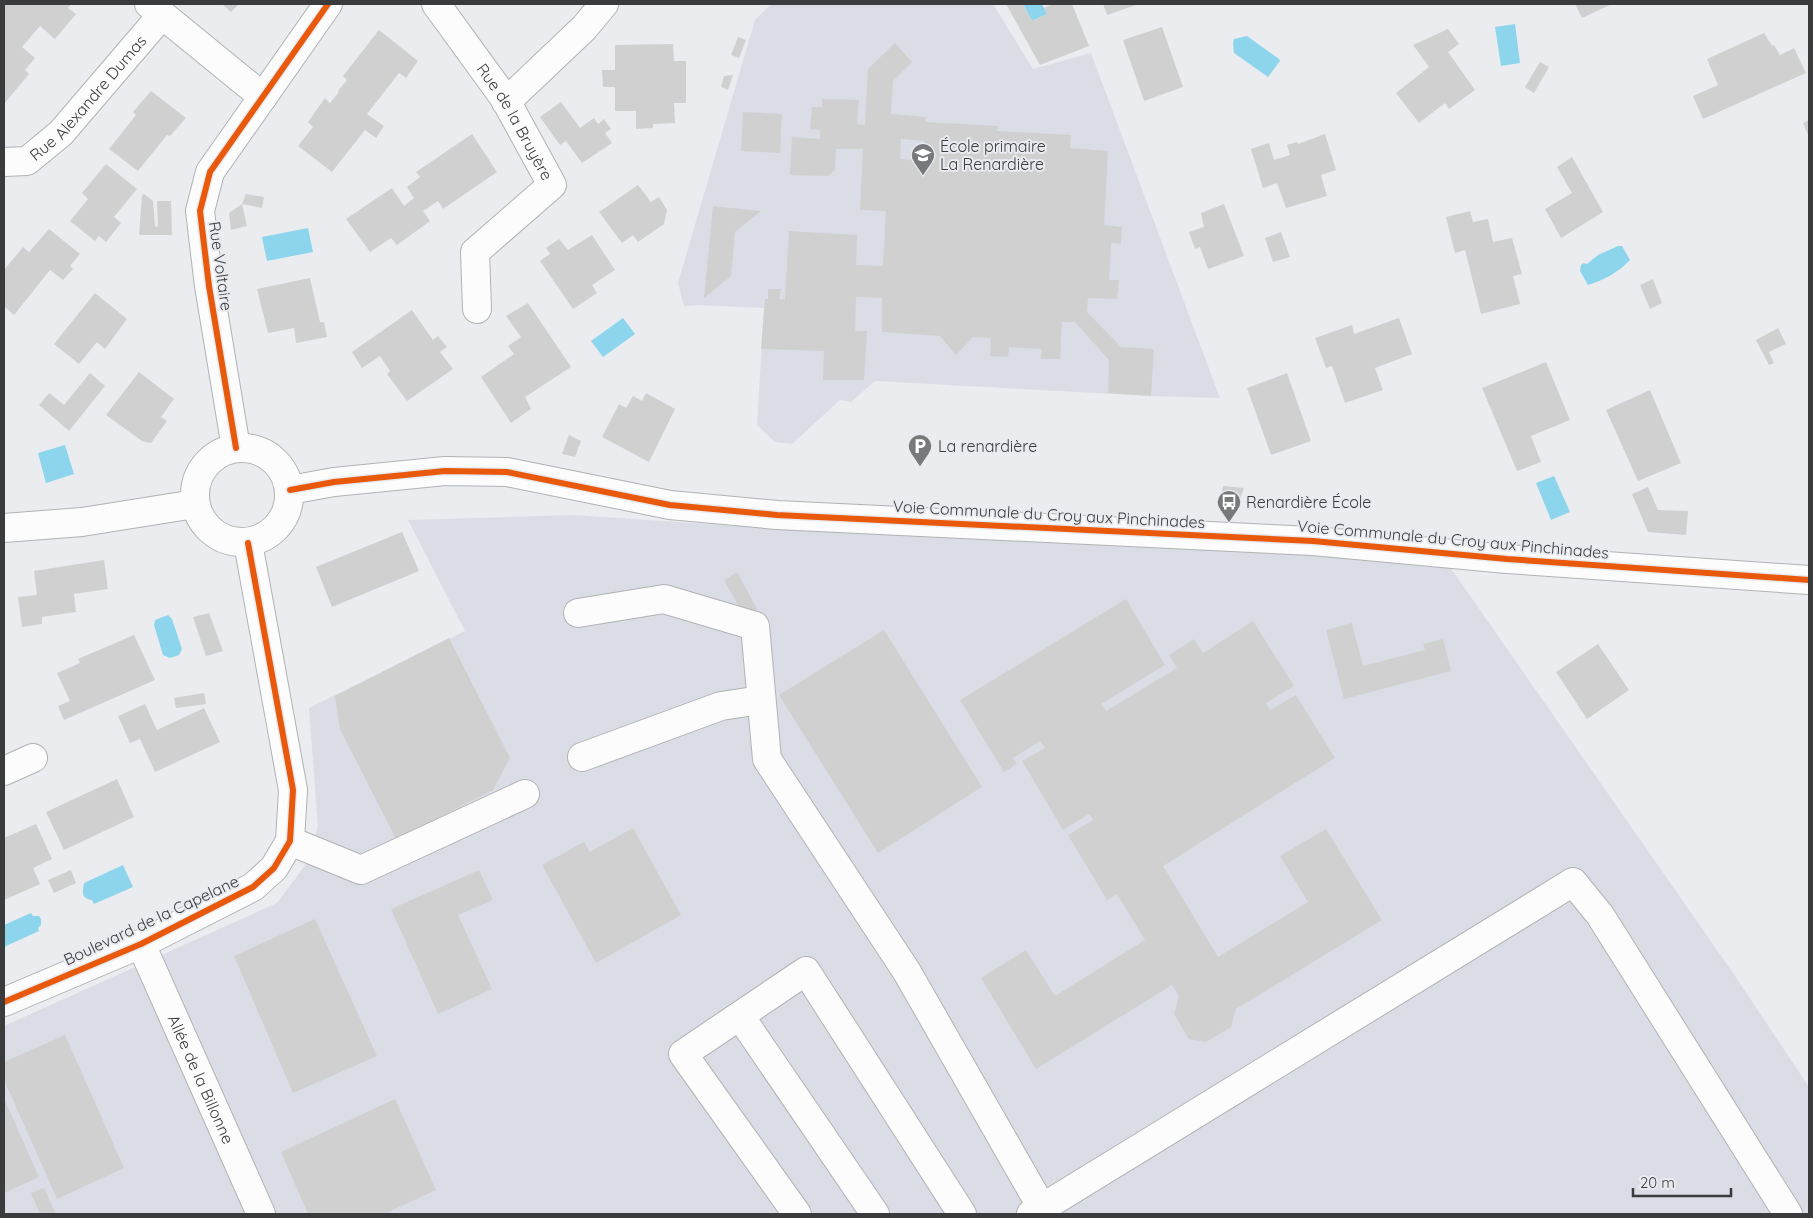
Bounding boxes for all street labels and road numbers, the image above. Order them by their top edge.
street label: Rue Alexandre Dumas [25,31,150,165]
street label: Rue de la Bruyère [472,59,557,184]
street label: Rue Voltaire [205,220,237,312]
street label: Voie Communale du Croy aux Pinchinades [892,496,1206,532]
street label: Voie Communale du Croy aux Pinchinades [1296,515,1610,563]
street label: Boulevard de la Capelane [60,871,242,969]
street label: Allée de la Billonne [164,1012,239,1147]

